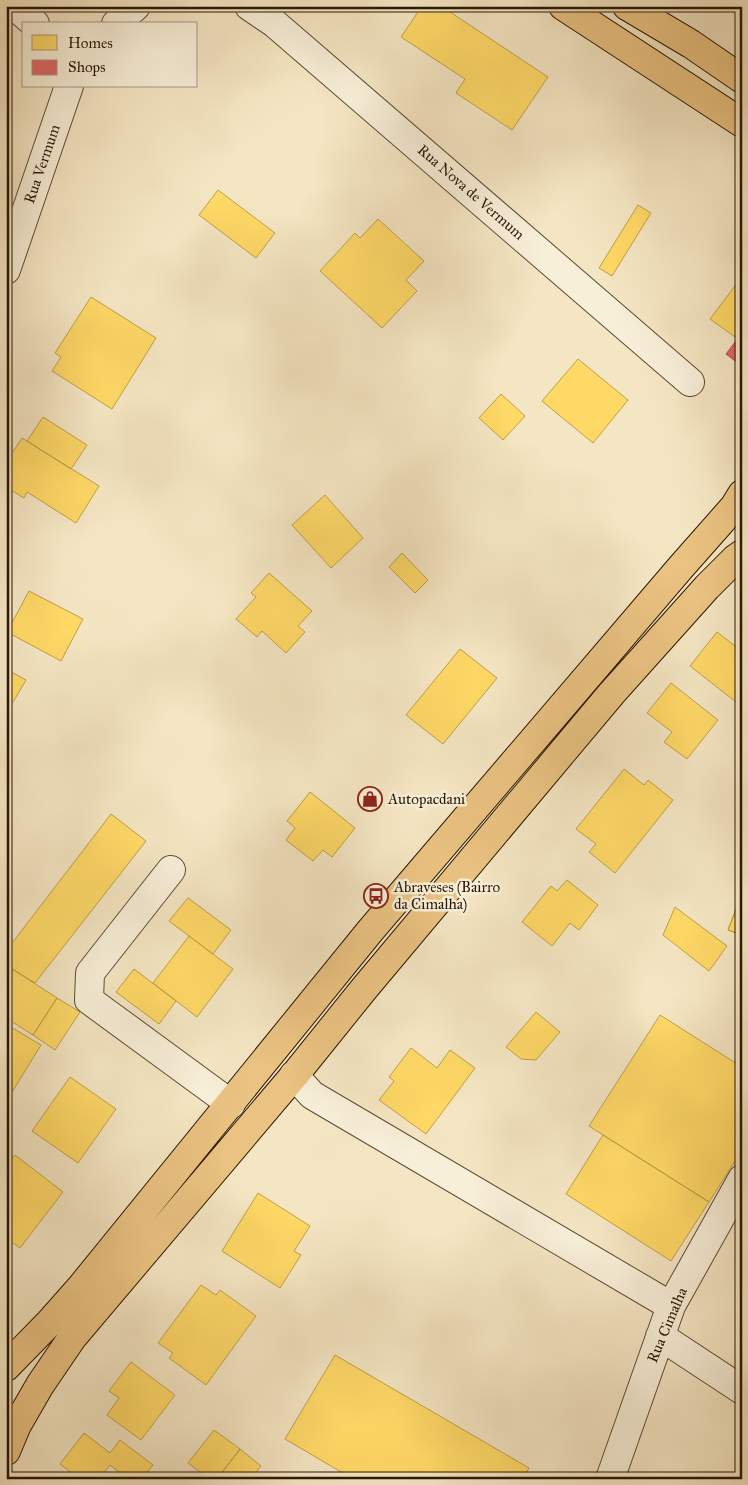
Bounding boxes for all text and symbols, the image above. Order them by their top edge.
legend [22,22,198,88]
text: Homes [68,34,113,52]
text: Shops [68,58,106,76]
street label: Rua Vermum [20,122,64,206]
street label: Rua Nova de Vermum [414,141,529,244]
shop icon: Autopacdani [357,786,383,812]
place label: Autopacdani [387,790,465,808]
place label: Abraveses (Bairro da Cimalha) [393,878,501,914]
bus stop icon: Abraveses (Bairro da Cimalha) [363,883,389,909]
street label: Rua Cimalha [643,1284,691,1365]

